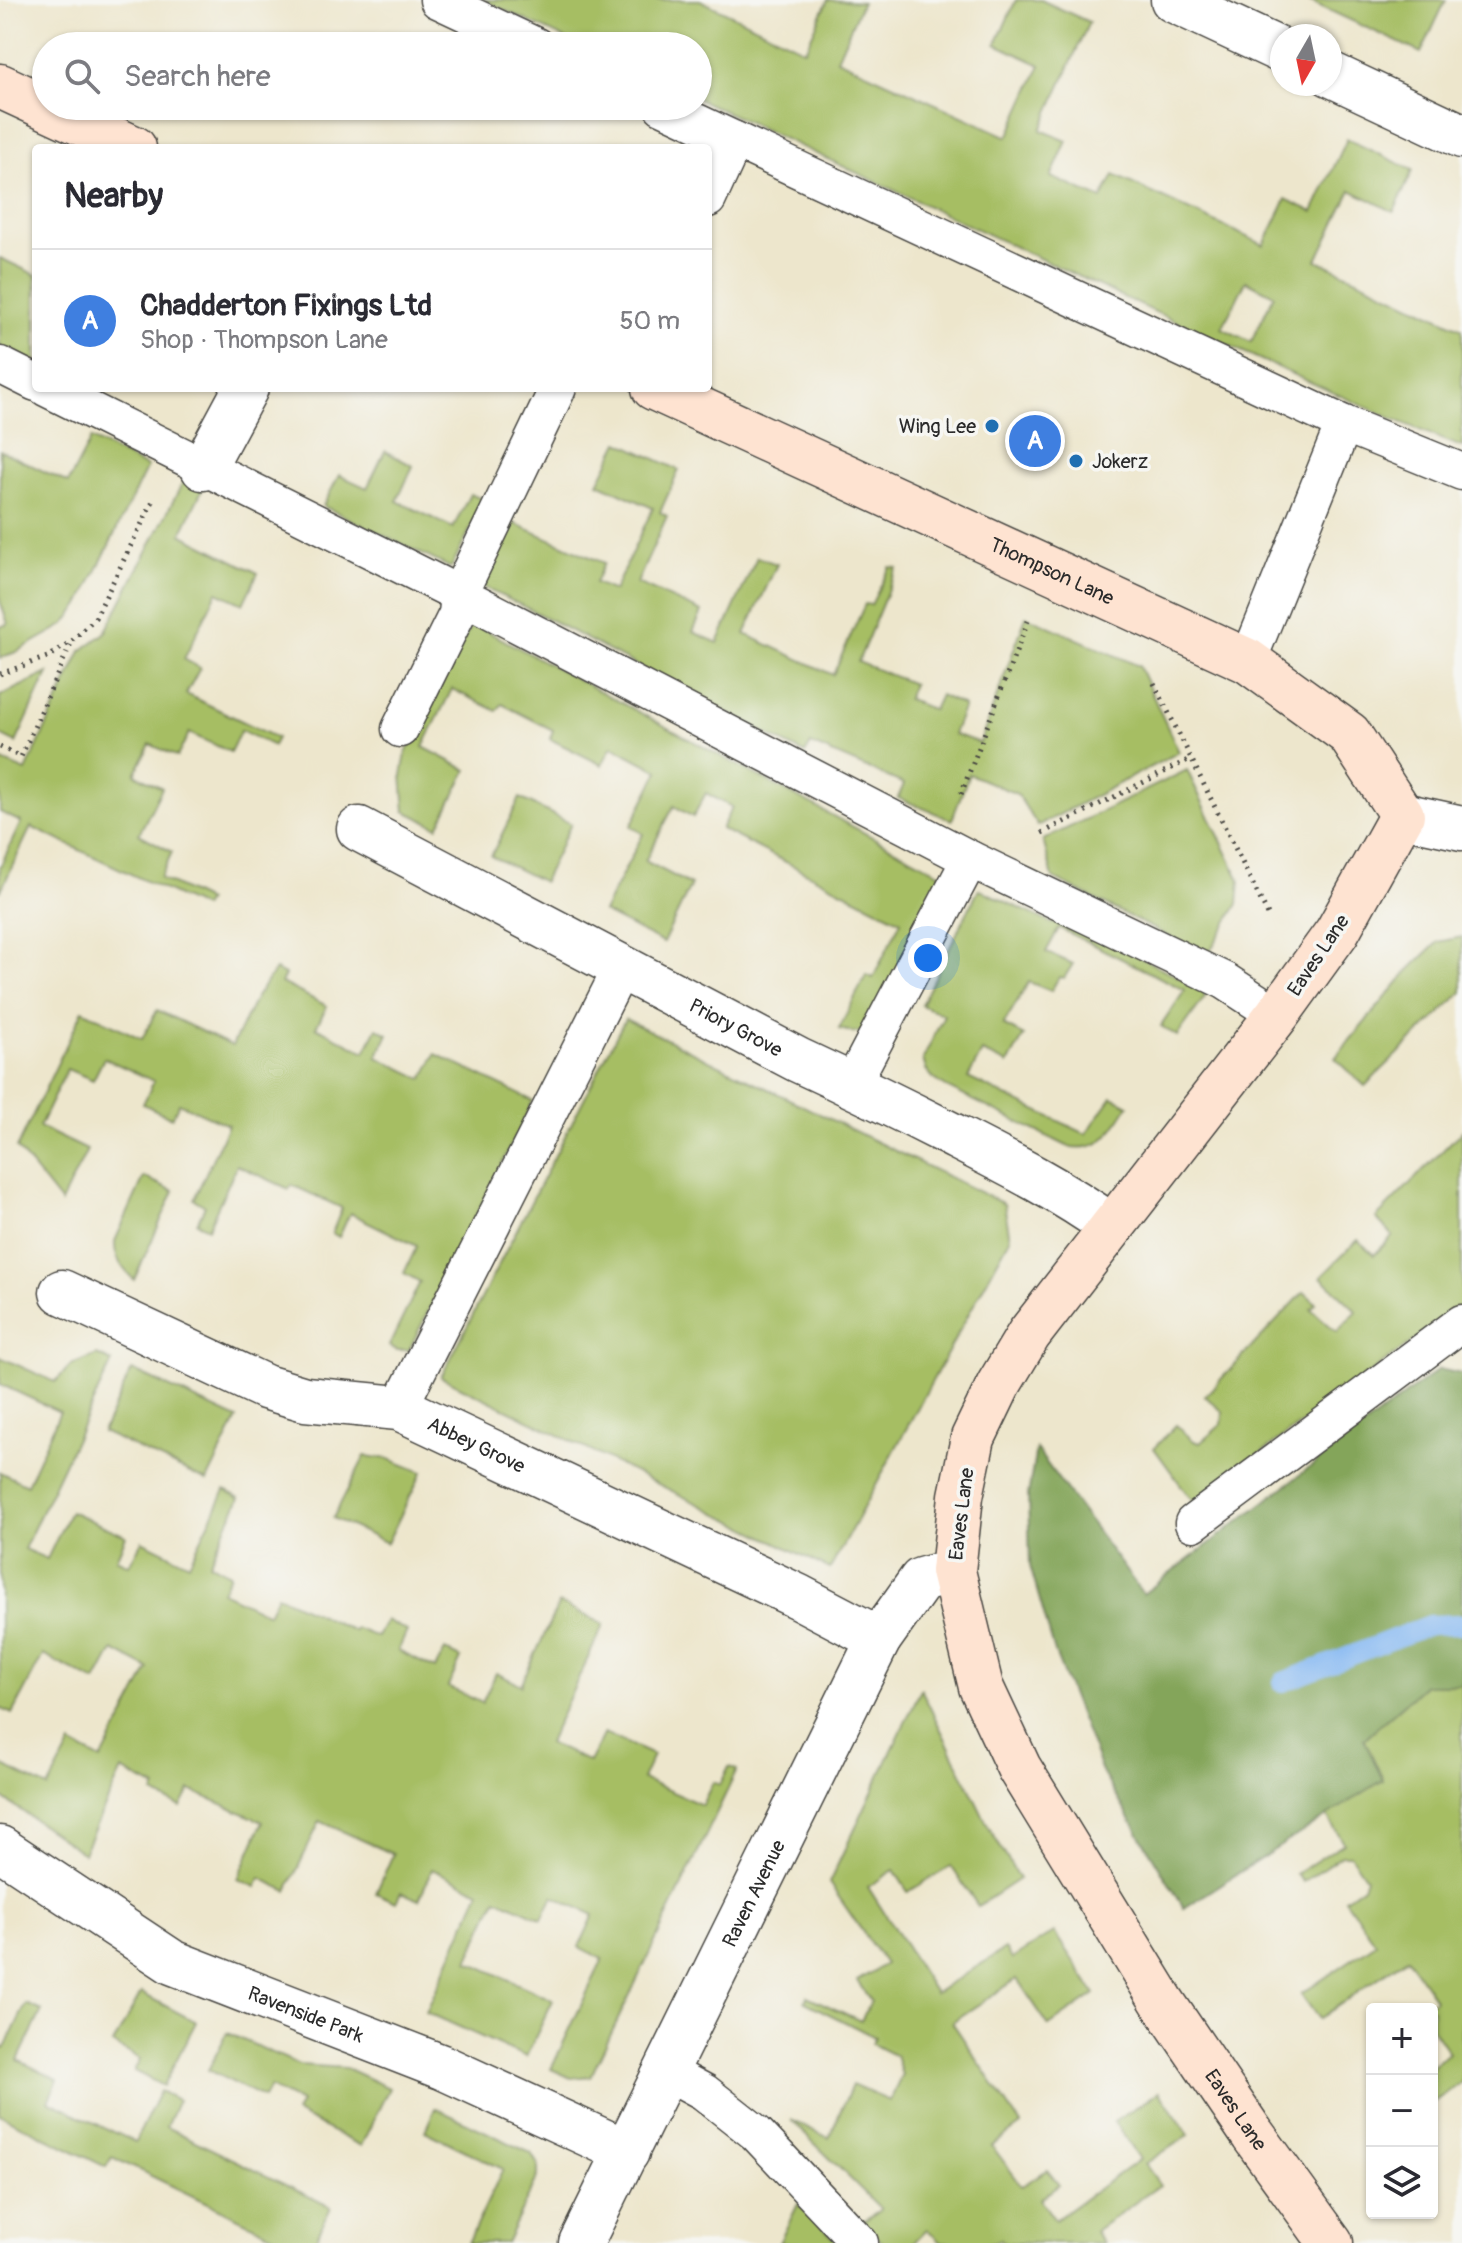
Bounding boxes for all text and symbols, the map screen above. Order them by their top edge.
north arrow [1270,24,1342,96]
search box [32,32,712,120]
icon: search [60,54,104,98]
text: Search here [124,58,271,95]
text: Nearby [64,175,163,218]
text: Chadderton Fixings Ltd [140,287,432,324]
text: A [82,305,98,337]
text: 50 m [619,305,680,337]
text: Shop · Thompson Lane [140,324,388,356]
pin: A [1009,411,1061,471]
place label: Wing Lee [899,414,976,439]
marker: Wing Lee [983,417,1001,435]
place label: Jokerz [1092,449,1148,474]
marker: Jokerz [1067,452,1085,470]
street label: Thompson Lane [986,532,1118,611]
street label: Eaves Lane [1282,910,1355,1001]
your location [908,938,948,978]
street label: Priory Grove [685,993,787,1063]
street label: Abbey Grove [423,1411,529,1479]
street label: Eaves Lane [943,1466,980,1562]
street label: Raven Avenue [717,1836,791,1951]
street label: Ravenside Park [244,1981,368,2049]
map controls [1366,2003,1438,2219]
button: + [1366,2003,1438,2075]
street label: Eaves Lane [1199,2065,1272,2156]
button: − [1366,2075,1438,2147]
button: layers [1366,2147,1438,2219]

